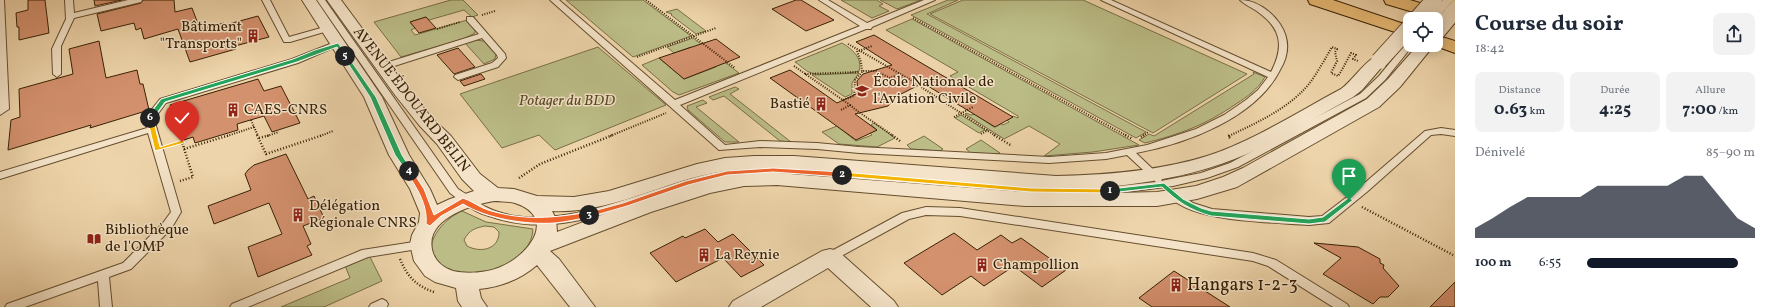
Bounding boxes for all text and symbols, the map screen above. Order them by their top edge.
text: Course du soir [1475,9,1623,40]
map controls [1403,12,1443,52]
button: locate [1403,12,1443,52]
button: share [1713,13,1755,55]
place label: Bâtiment "Transports" [160,17,242,55]
street label: AVENUE ÉDOUARD BELIN [348,23,474,177]
building icon: Bâtiment "Transports" [245,28,261,44]
text: 18:42 [1475,40,1504,58]
pin: 5 [335,46,355,66]
text: 5 [342,48,348,63]
place label: École Nationale de l'Aviation Civile [873,72,994,110]
school or university icon: École Nationale de l'Aviation Civile [854,83,870,99]
text: Distance [1499,83,1541,98]
text: Durée [1600,83,1630,98]
text: Allure [1695,83,1726,98]
park label: Potager du BDD [519,91,615,112]
place label: Bastié [770,94,810,115]
building icon: Bastié [813,96,829,112]
text: 0.63 [1494,98,1527,121]
text: 4:25 [1599,98,1631,121]
text: 7:00 [1682,98,1716,121]
place label: CAES-CNRS [244,100,327,121]
pin [165,101,199,142]
building icon: CAES-CNRS [225,102,241,118]
text: km [1527,104,1545,119]
text: /km [1716,104,1738,119]
icon: check [171,107,193,129]
pin: 6 [140,108,160,128]
text: 6 [147,110,153,125]
text: Dénivelé [1475,144,1525,162]
text: 85–90 m [1706,144,1755,162]
pin [1332,159,1366,200]
pin: 4 [399,161,419,181]
text: 4 [406,163,412,178]
pin: 2 [832,165,852,185]
icon: arrive [1338,165,1360,187]
text: 2 [839,167,845,182]
pin: 1 [1100,181,1120,201]
text: 1 [1108,183,1112,198]
place label: Délégation Régionale CNRS [309,196,417,234]
pin: 3 [579,205,599,225]
building icon: Délégation Régionale CNRS [290,207,306,223]
text: 3 [586,207,592,222]
place label: Bibliothèque de l'OMP [105,220,189,258]
library icon: Bibliothèque de l'OMP [86,231,102,247]
place label: La Reynie [715,245,780,266]
building icon: La Reynie [696,247,712,263]
text: 100 m [1475,254,1512,272]
text: 6:55 [1539,254,1561,272]
place label: Champollion [993,255,1079,276]
building icon: Champollion [974,257,990,273]
place label: Hangars 1-2-3 [1187,273,1298,298]
building icon: Hangars 1-2-3 [1168,277,1184,293]

